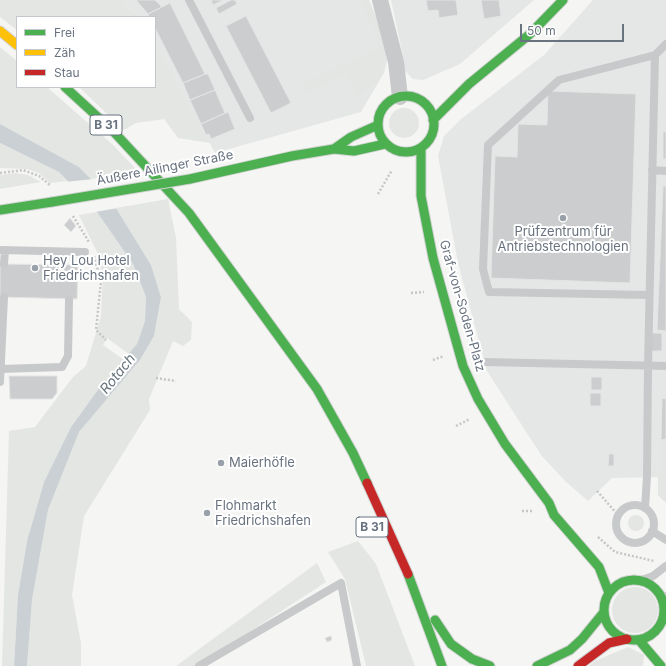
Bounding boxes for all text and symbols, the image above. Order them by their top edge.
legend [16,16,156,88]
scale bar [522,16,626,42]
text: 50 m [527,23,556,38]
text: Frei [54,25,75,40]
text: Zäh [54,45,75,60]
text: Stau [54,65,80,80]
road number: B 31 [90,115,122,135]
street label: Äußere Ailinger Straße [95,147,235,189]
marker: Prüfzentrum für Antriebstechnologien [558,213,568,223]
place label: Prüfzentrum für Antriebstechnologien [497,224,629,255]
street label: Graf-von-Soden-Platz [436,238,488,374]
place label: Hey Lou Hotel Friedrichshafen [43,253,139,284]
marker: Hey Lou Hotel Friedrichshafen [30,263,40,273]
water label: Rotach [97,351,139,397]
place label: Maierhöfle [229,455,295,471]
marker: Maierhöfle [216,458,226,468]
place label: Flohmarkt Friedrichshafen [215,498,311,529]
marker: Flohmarkt Friedrichshafen [202,508,212,518]
road number: B 31 [356,517,388,537]

